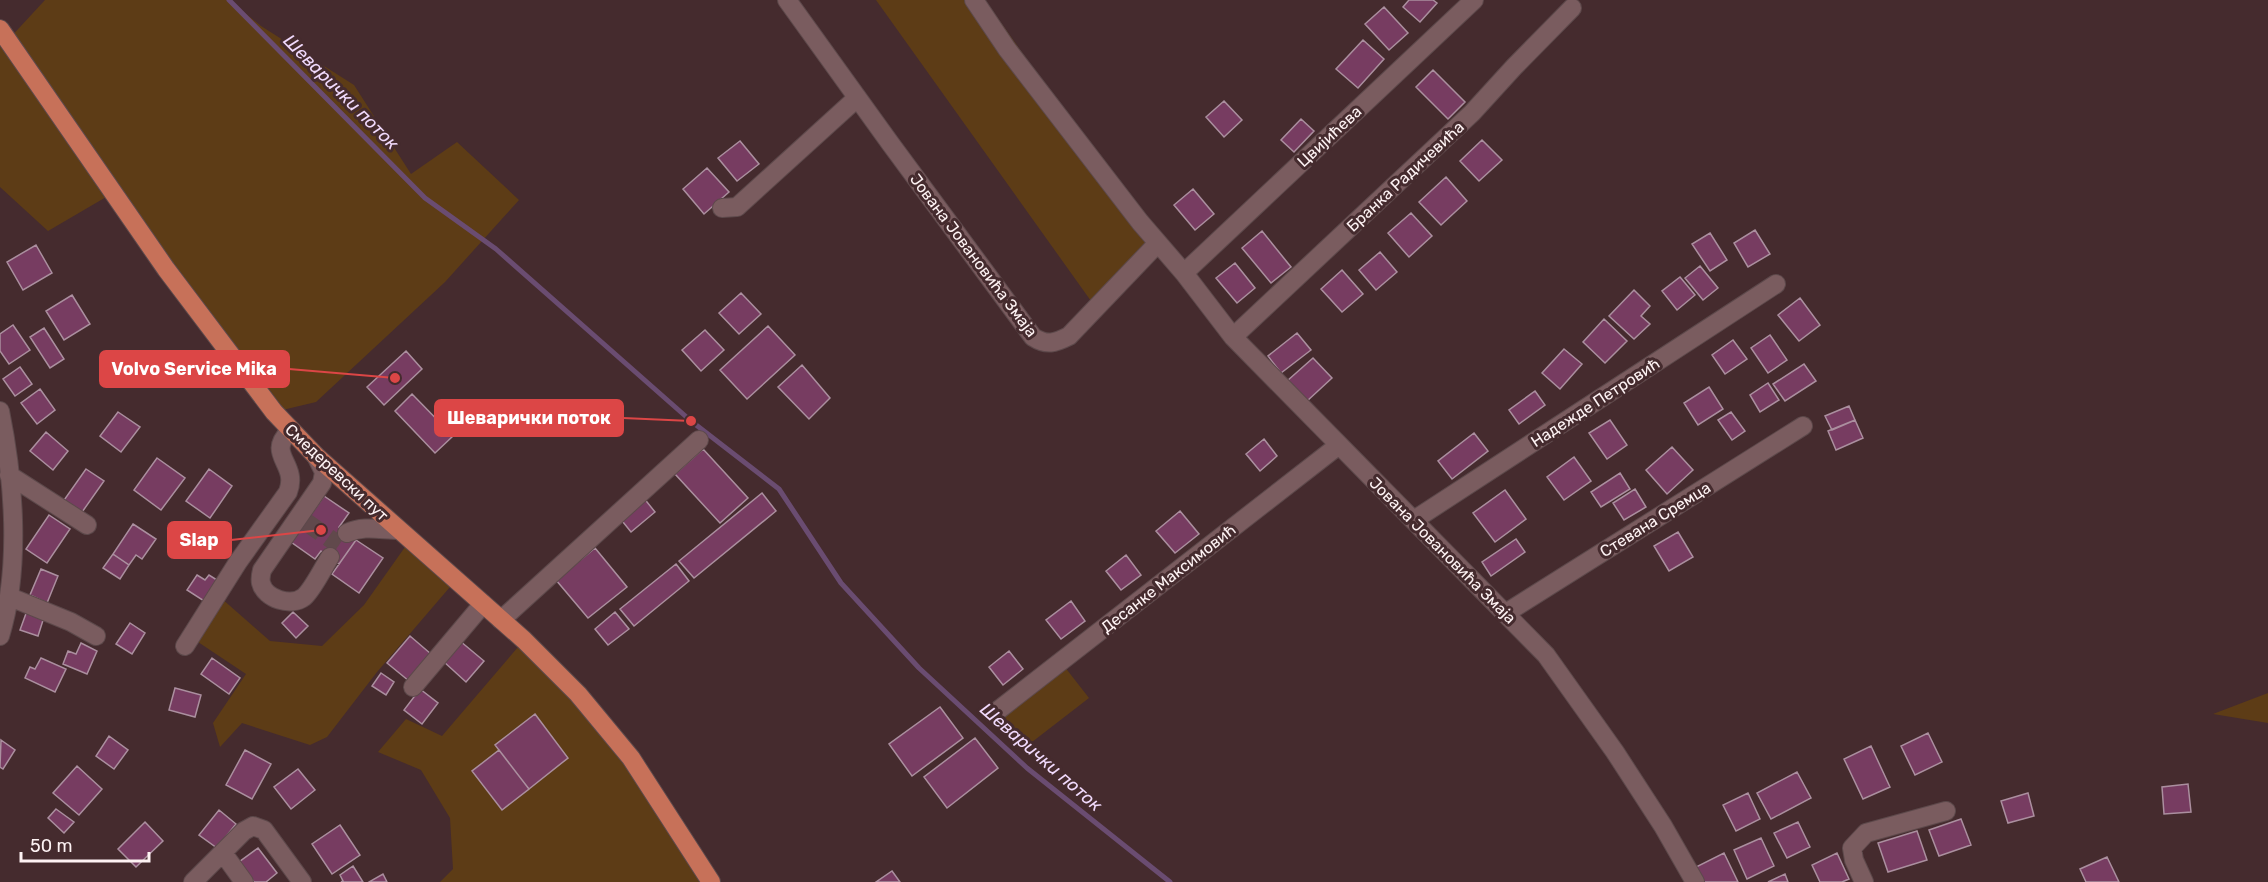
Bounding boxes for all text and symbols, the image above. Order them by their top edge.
water label: Шеварички поток [279,30,404,155]
street label: Цвијићева [1293,102,1365,171]
street label: Бранка Радичевића [1343,117,1468,236]
street label: Јована Јовановића Змаја [906,170,1041,341]
callout: Volvo Service Mika [100,351,289,387]
street label: Надежде Петровић [1527,354,1663,451]
text: Volvo Service Mika [111,358,277,380]
callout: Шеварички поток [435,400,623,436]
text: Шеварички поток [447,407,611,429]
street label: Смедеревски пут [281,420,392,525]
street label: Јована Јовановића Змаја [1365,473,1520,628]
street label: Стевана Сремца [1596,478,1714,561]
street label: Десанке Максимовић [1097,520,1239,637]
callout: Slap [168,522,231,558]
text: Slap [179,529,219,551]
water label: Шеварички поток [976,698,1107,816]
scale bar [21,825,148,863]
text: 50 m [30,835,73,857]

